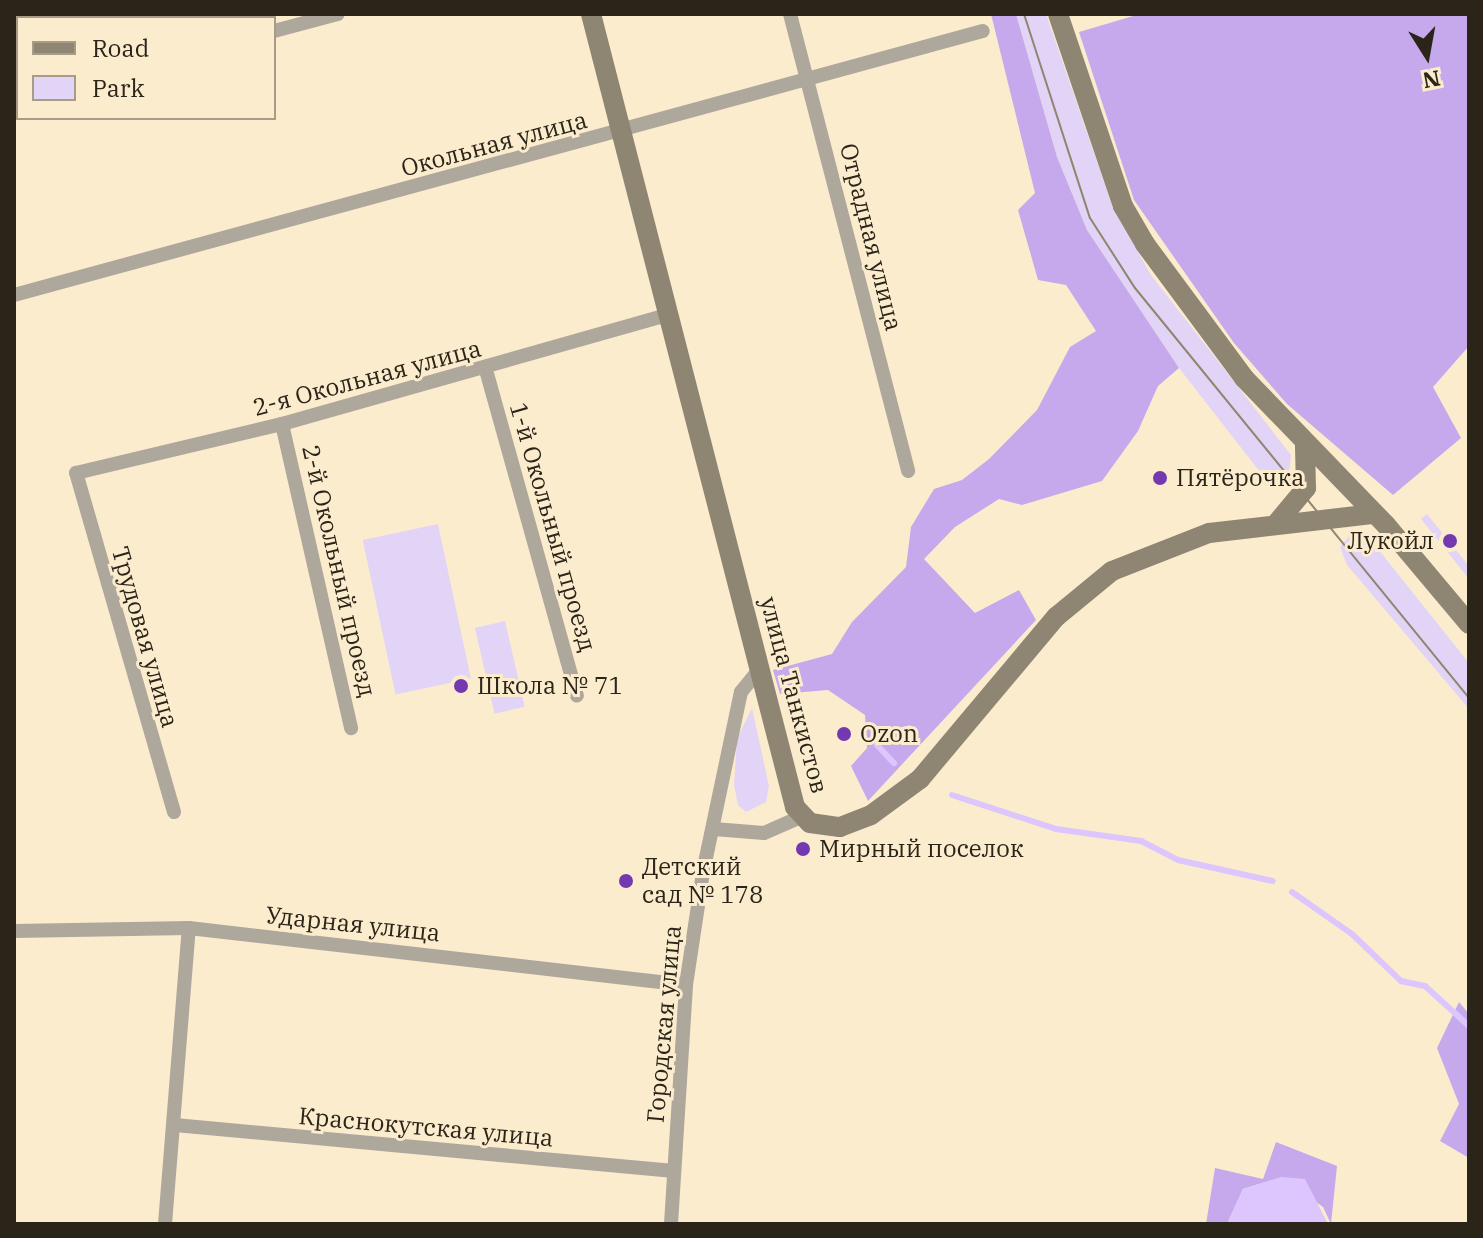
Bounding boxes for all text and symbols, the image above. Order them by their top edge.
legend [16,16,276,120]
north arrow [1387,16,1467,96]
text: Road [92,32,149,64]
text: N [1420,64,1443,96]
text: Park [92,72,144,104]
street label: Окольная улица [398,105,590,183]
street label: Отрадная улица [834,140,908,334]
street label: 2-я Окольная улица [250,334,484,422]
street label: 1-й Окольный проезд [504,399,602,655]
street label: 2-й Окольный проезд [296,442,382,700]
place label: Пятёрочка [1176,464,1304,492]
marker: Пятёрочка [1151,469,1169,487]
place label: Лукойл [1347,527,1434,555]
marker: Лукойл [1441,532,1459,550]
street label: Трудовая улица [105,543,185,731]
street label: улица Танкистов [754,594,834,796]
place label: Школа № 71 [477,672,623,700]
marker: Школа № 71 [452,677,470,695]
place label: Ozon [860,720,918,748]
marker: Ozon [835,725,853,743]
place label: Мирный поселок [819,835,1024,863]
marker: Мирный поселок [794,840,812,858]
place label: Детский сад № 178 [642,853,763,909]
marker: Детский сад № 178 [617,872,635,890]
street label: Ударная улица [264,901,442,947]
street label: Городская улица [641,924,687,1124]
street label: Краснокутская улица [297,1102,555,1152]

